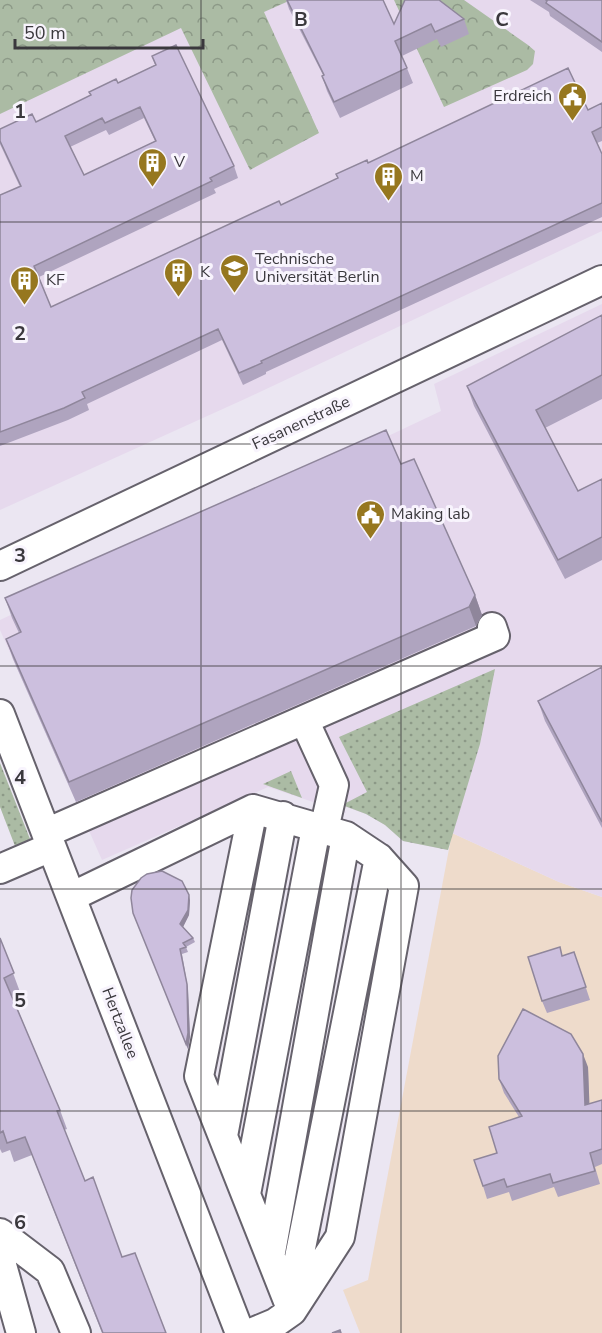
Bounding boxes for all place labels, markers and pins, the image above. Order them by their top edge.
public building icon: Erdreich [557,80,589,122]
place label: Erdreich [493,85,552,107]
building icon: V [137,146,169,188]
place label: V [173,151,186,173]
building icon: M [373,160,405,202]
place label: M [410,165,424,187]
place label: Technische Universität Berlin [255,248,380,288]
school or university icon: Technische Universität Berlin [218,252,250,294]
building icon: K [163,256,195,298]
place label: K [200,261,211,283]
building icon: KF [9,264,41,306]
place label: KF [46,269,65,291]
public building icon: Making lab [354,498,386,540]
place label: Making lab [391,503,470,525]

